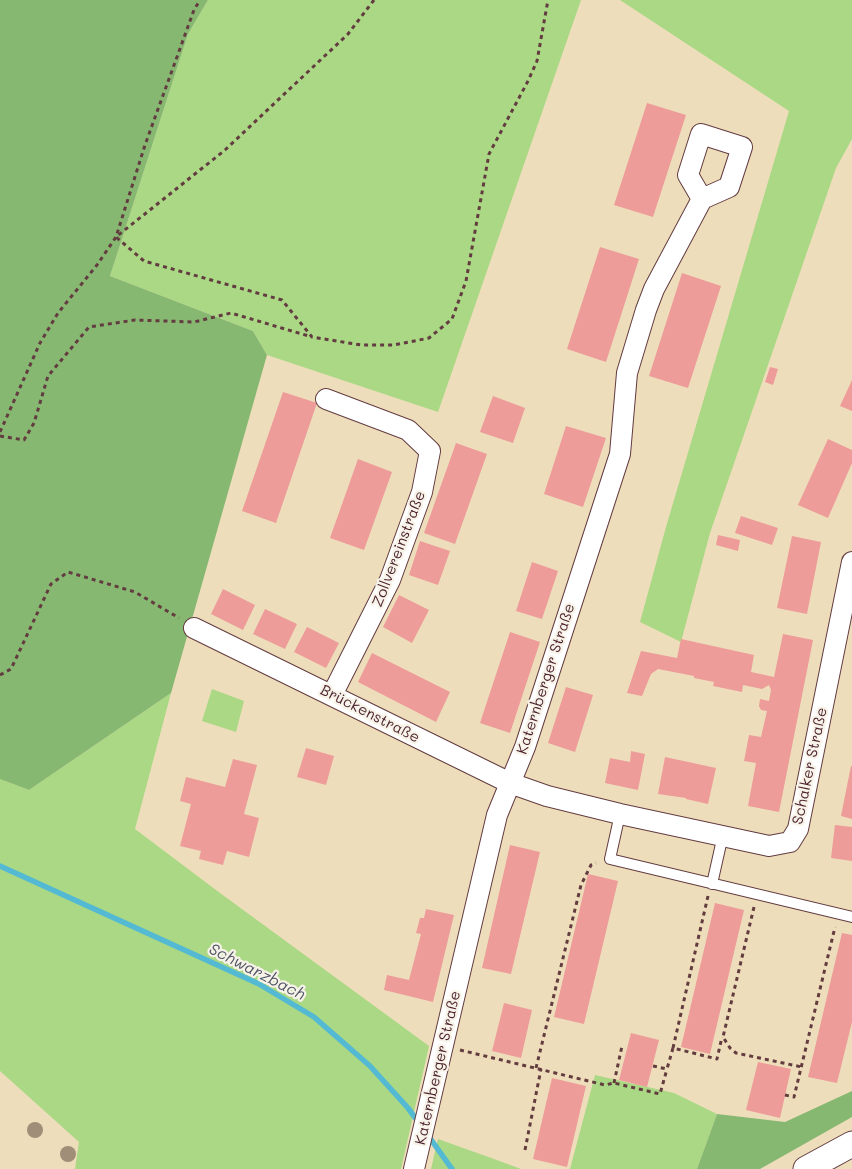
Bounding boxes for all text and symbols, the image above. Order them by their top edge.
street label: Zollvereinstraße [369,488,429,610]
street label: Katernberger Straße [513,601,579,757]
street label: Brückenstraße [317,681,423,747]
street label: Schalker Straße [789,706,831,826]
water label: Schwarzbach [206,940,308,1004]
street label: Katernberger Straße [412,989,464,1147]

